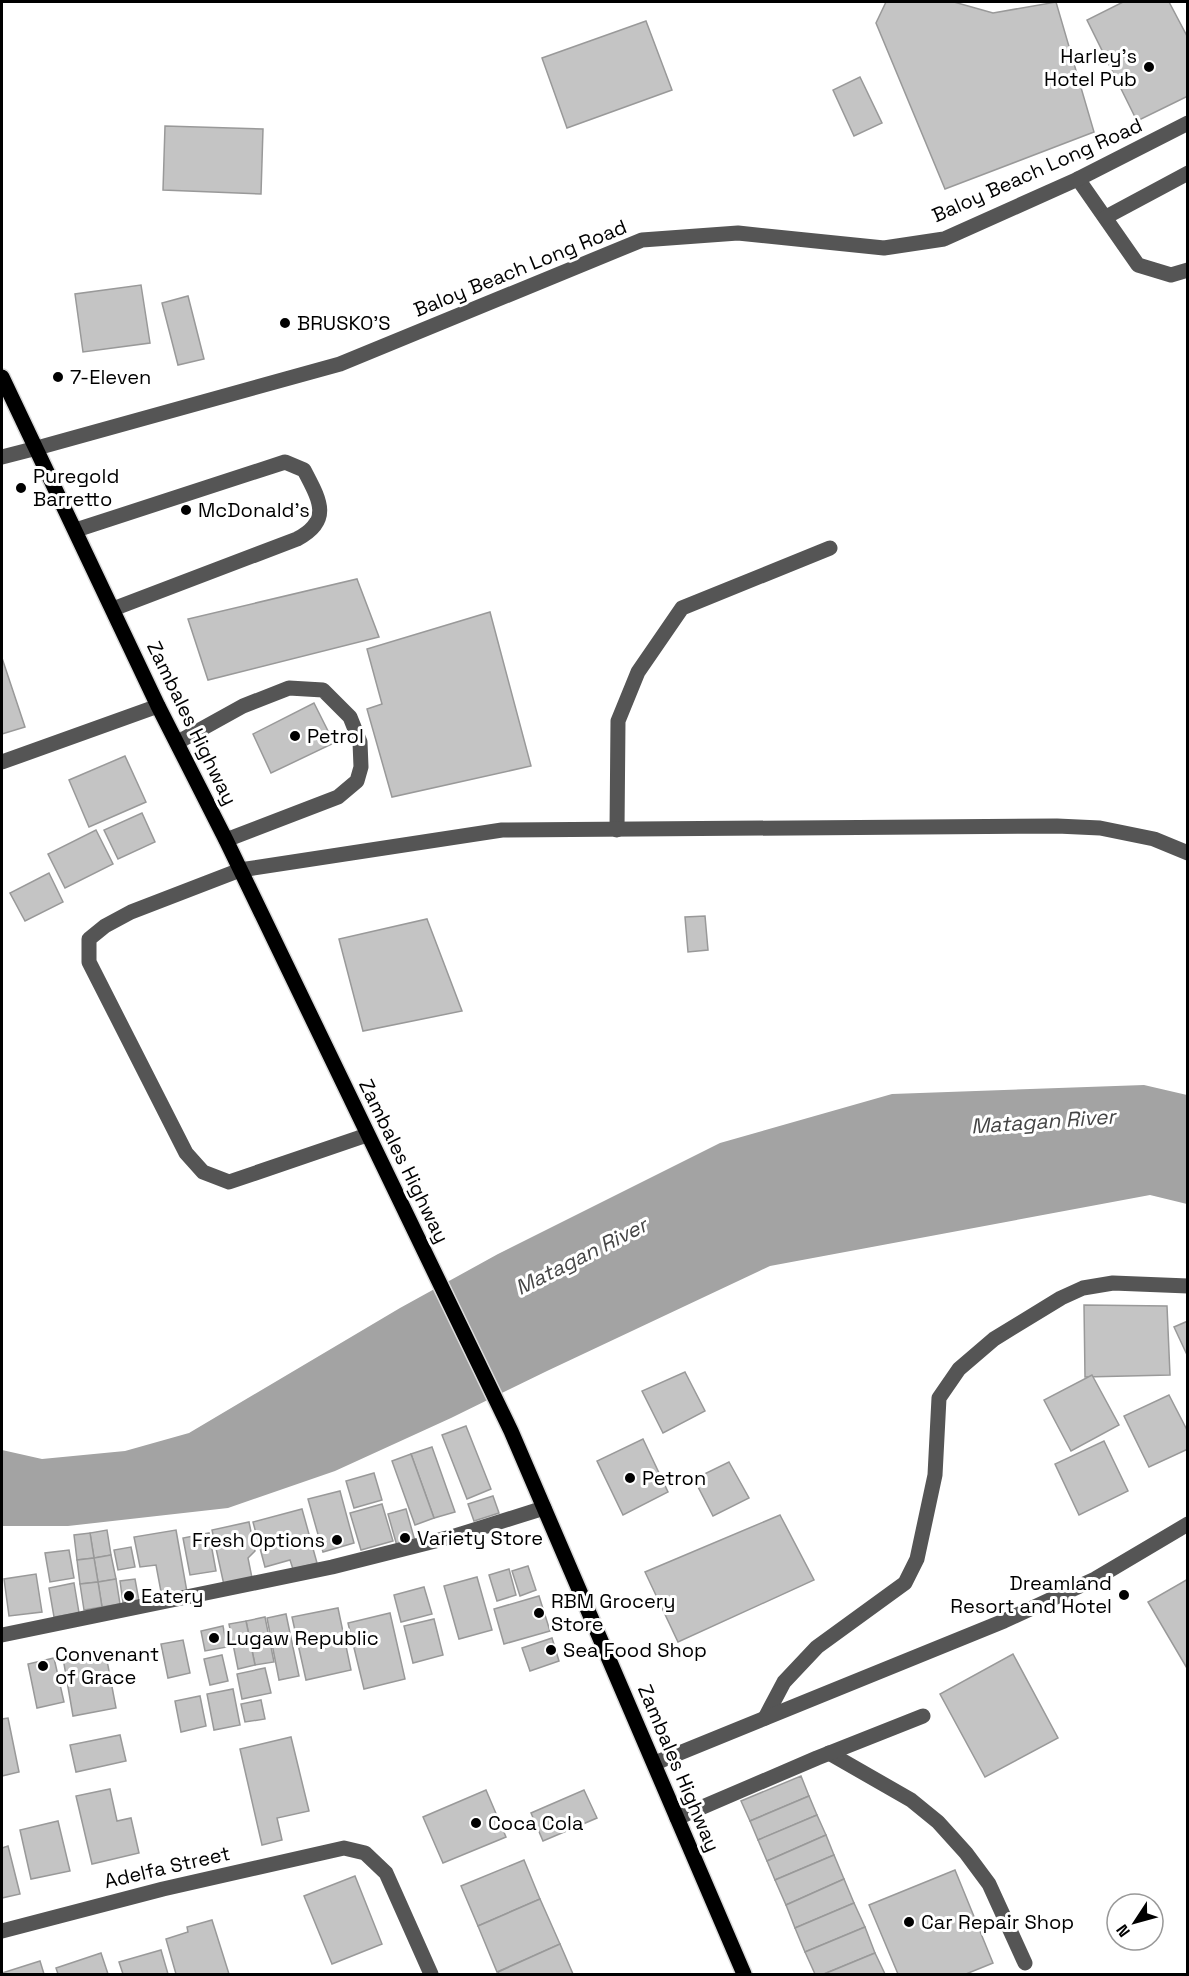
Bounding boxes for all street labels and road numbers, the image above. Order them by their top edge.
street label: Baloy Beach Long Road [928,112,1146,228]
street label: Baloy Beach Long Road [410,213,630,323]
street label: Zambales Highway [141,637,243,809]
street label: Zambales Highway [353,1075,455,1247]
street label: Zambales Highway [632,1680,726,1856]
street label: Adelfa Street [101,1840,233,1894]

